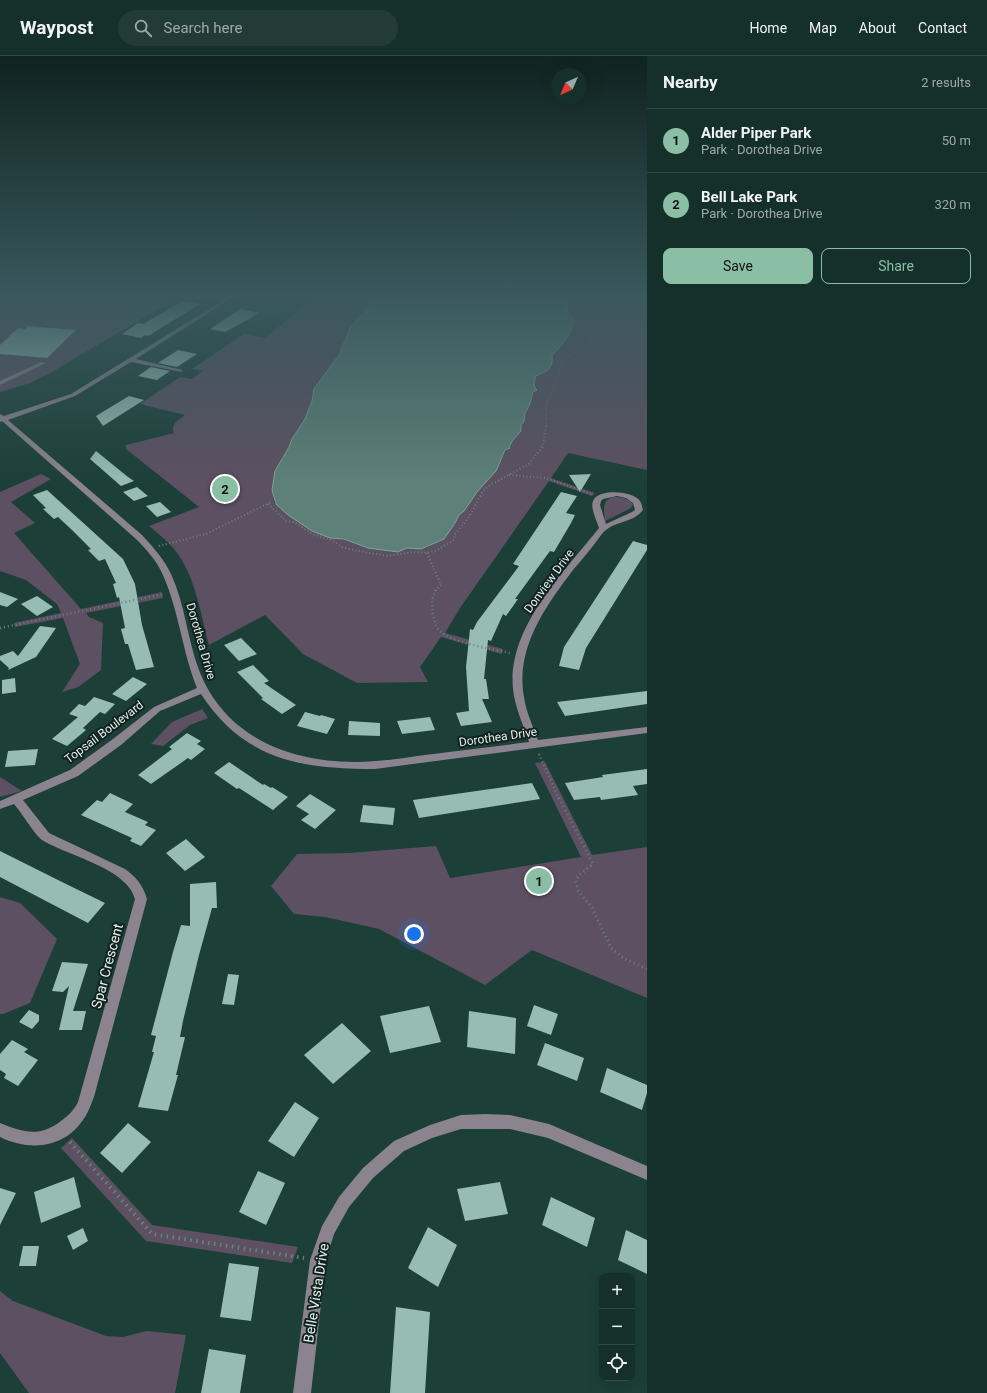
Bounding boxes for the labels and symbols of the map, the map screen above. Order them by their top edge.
north arrow [551,68,587,104]
pin: 2 [212,474,238,504]
street label: Donview Drive [521,546,577,616]
street label: Dorothea Drive [183,601,219,681]
street label: Topsail Boulevard [62,698,146,766]
street label: Dorothea Drive [458,725,538,749]
pin: 1 [526,866,552,896]
street label: Spar Crescent [88,921,126,1010]
your location [404,924,424,944]
street label: Belle Vista Drive [300,1242,332,1344]

